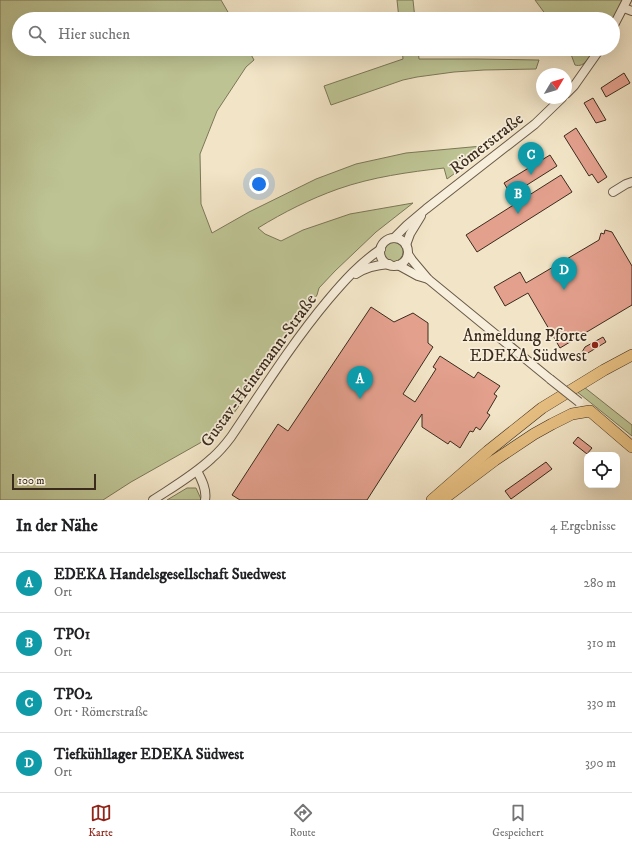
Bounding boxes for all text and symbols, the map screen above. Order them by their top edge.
search box [12,12,620,56]
icon: search [26,23,48,45]
text: Hier suchen [58,25,130,44]
north arrow [536,68,572,104]
street label: Römerstraße [445,108,528,179]
pin: C [518,142,544,175]
your location [249,174,269,194]
pin: B [505,181,531,214]
pin: D [551,257,577,290]
street label: Gustav-Heinemann-Straße [196,290,322,451]
place label: Anmeldung Pforte EDEKA Südwest [463,325,588,367]
marker: Anmeldung Pforte EDEKA Südwest [590,340,600,350]
pin: A [347,366,373,399]
map controls [584,452,620,488]
button: locate [584,452,620,488]
scale bar [12,472,96,491]
text: 100 m [18,474,44,488]
text: In der Nähe [16,515,98,537]
text: 4 Ergebnisse [550,518,616,534]
text: EDEKA Handelsgesellschaft Suedwest [54,565,286,584]
text: A [25,575,33,591]
text: 280 m [584,575,616,591]
text: Ort [54,584,72,600]
text: TPO1 [54,625,90,644]
text: B [25,635,33,651]
text: 310 m [587,635,616,651]
text: Ort [54,644,72,660]
text: TPO2 [54,685,92,704]
text: C [25,695,33,711]
text: 330 m [587,695,616,711]
text: Ort · Römerstraße [54,704,148,720]
text: Tiefkühllager EDEKA Südwest [54,745,244,764]
text: D [24,755,34,771]
text: 390 m [585,755,616,771]
text: Ort [54,764,72,780]
tab: Karte [88,802,113,840]
tab: Route [290,802,316,840]
tab: Gespeichert [492,802,544,840]

